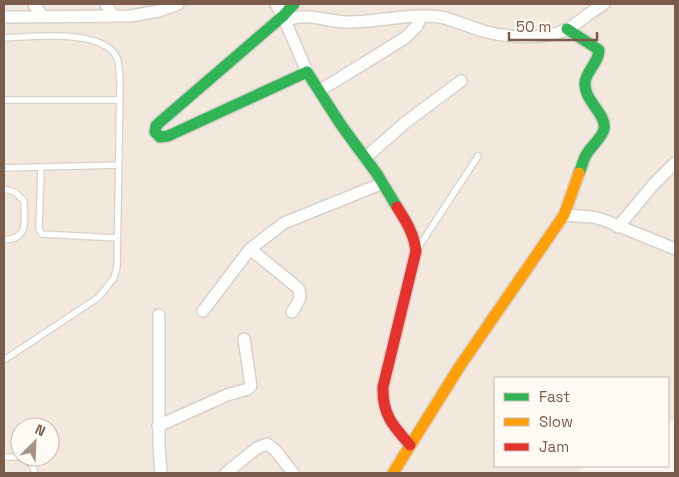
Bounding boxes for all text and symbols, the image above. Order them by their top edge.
scale bar [509,10,596,42]
text: 50 m [516,17,551,36]
legend [494,377,669,467]
text: Fast [539,387,570,406]
text: Slow [539,412,573,431]
north arrow [10,417,60,467]
text: N [32,420,48,440]
text: Jam [539,437,569,456]

